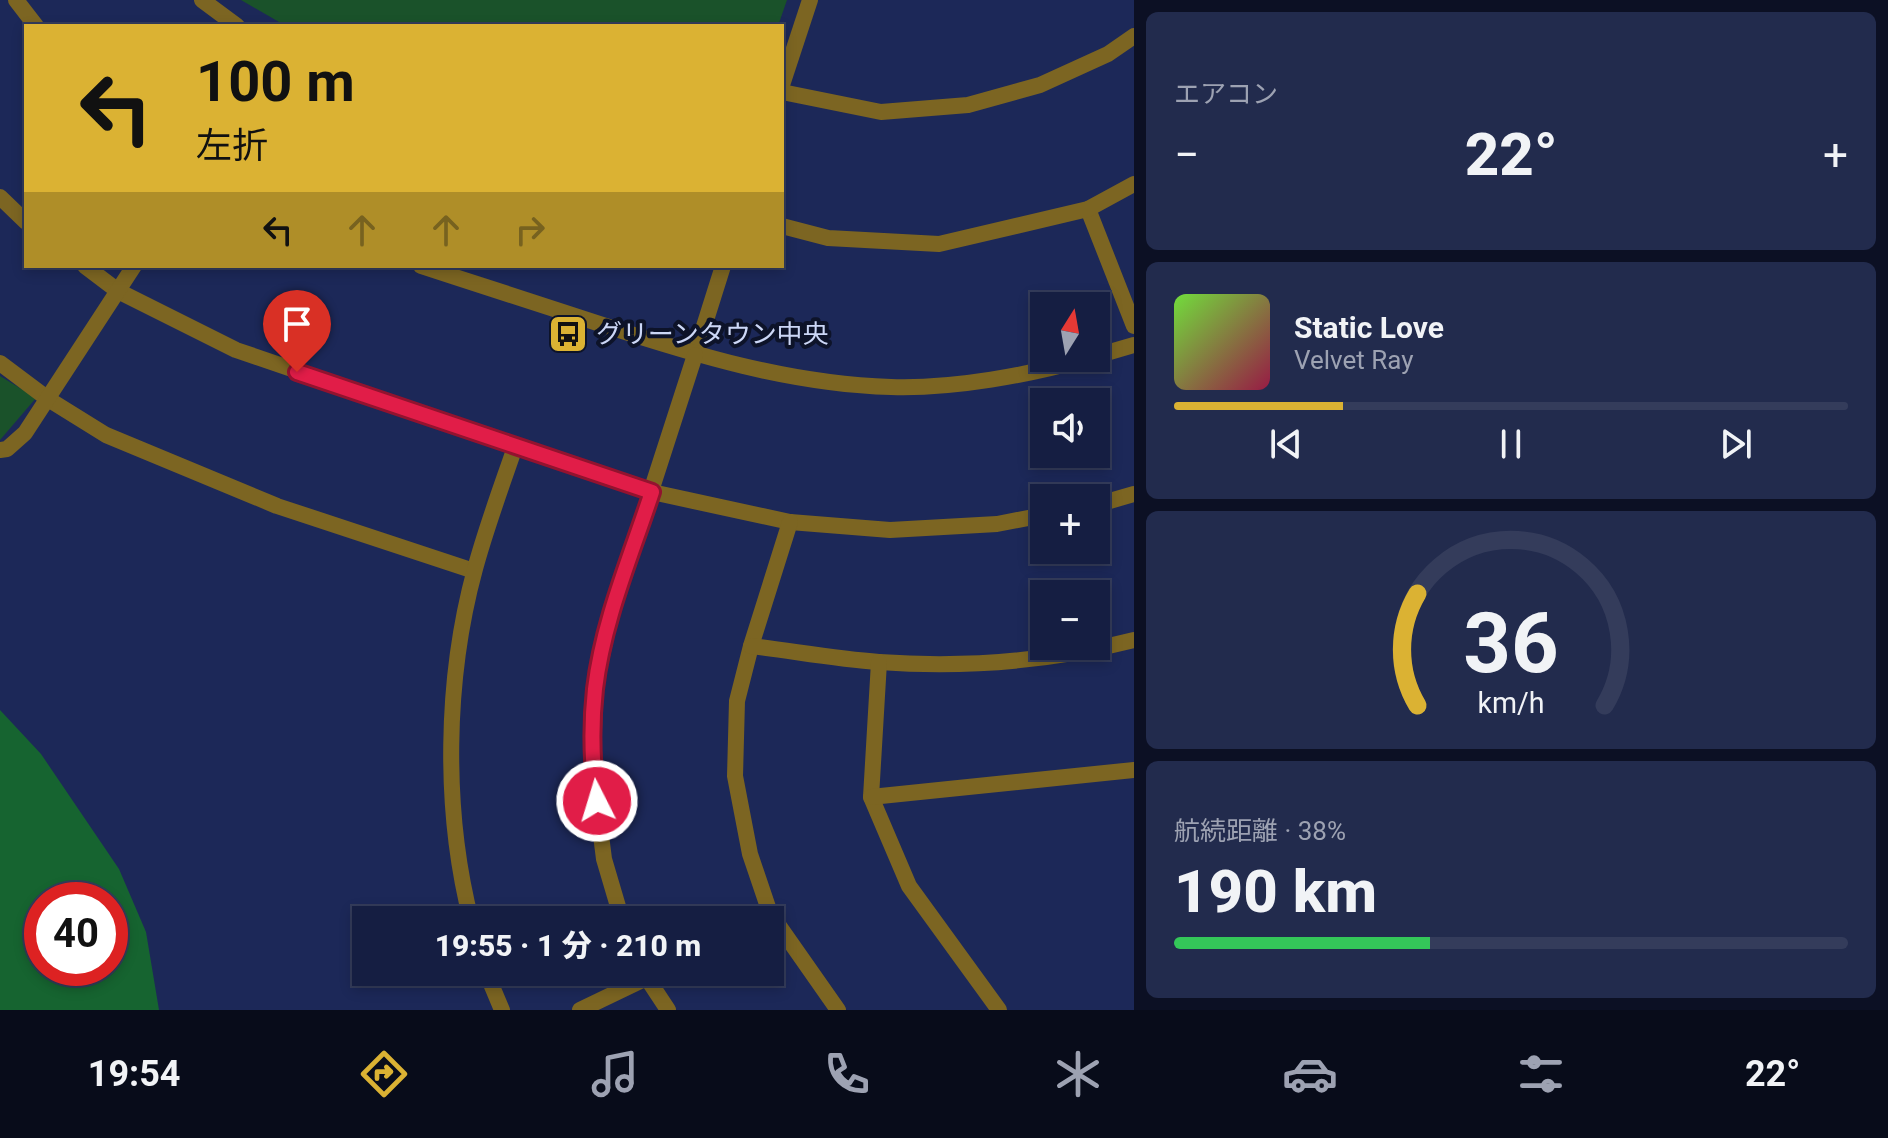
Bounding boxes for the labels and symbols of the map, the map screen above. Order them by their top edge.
pin [263,290,331,372]
north arrow [1030,292,1110,372]
bus stop icon: グリーンタウン中央 [547,313,589,355]
place label: グリーンタウン中央 [596,319,829,349]
position arrow [555,759,639,843]
speed limit sign: 40 [24,882,128,986]

